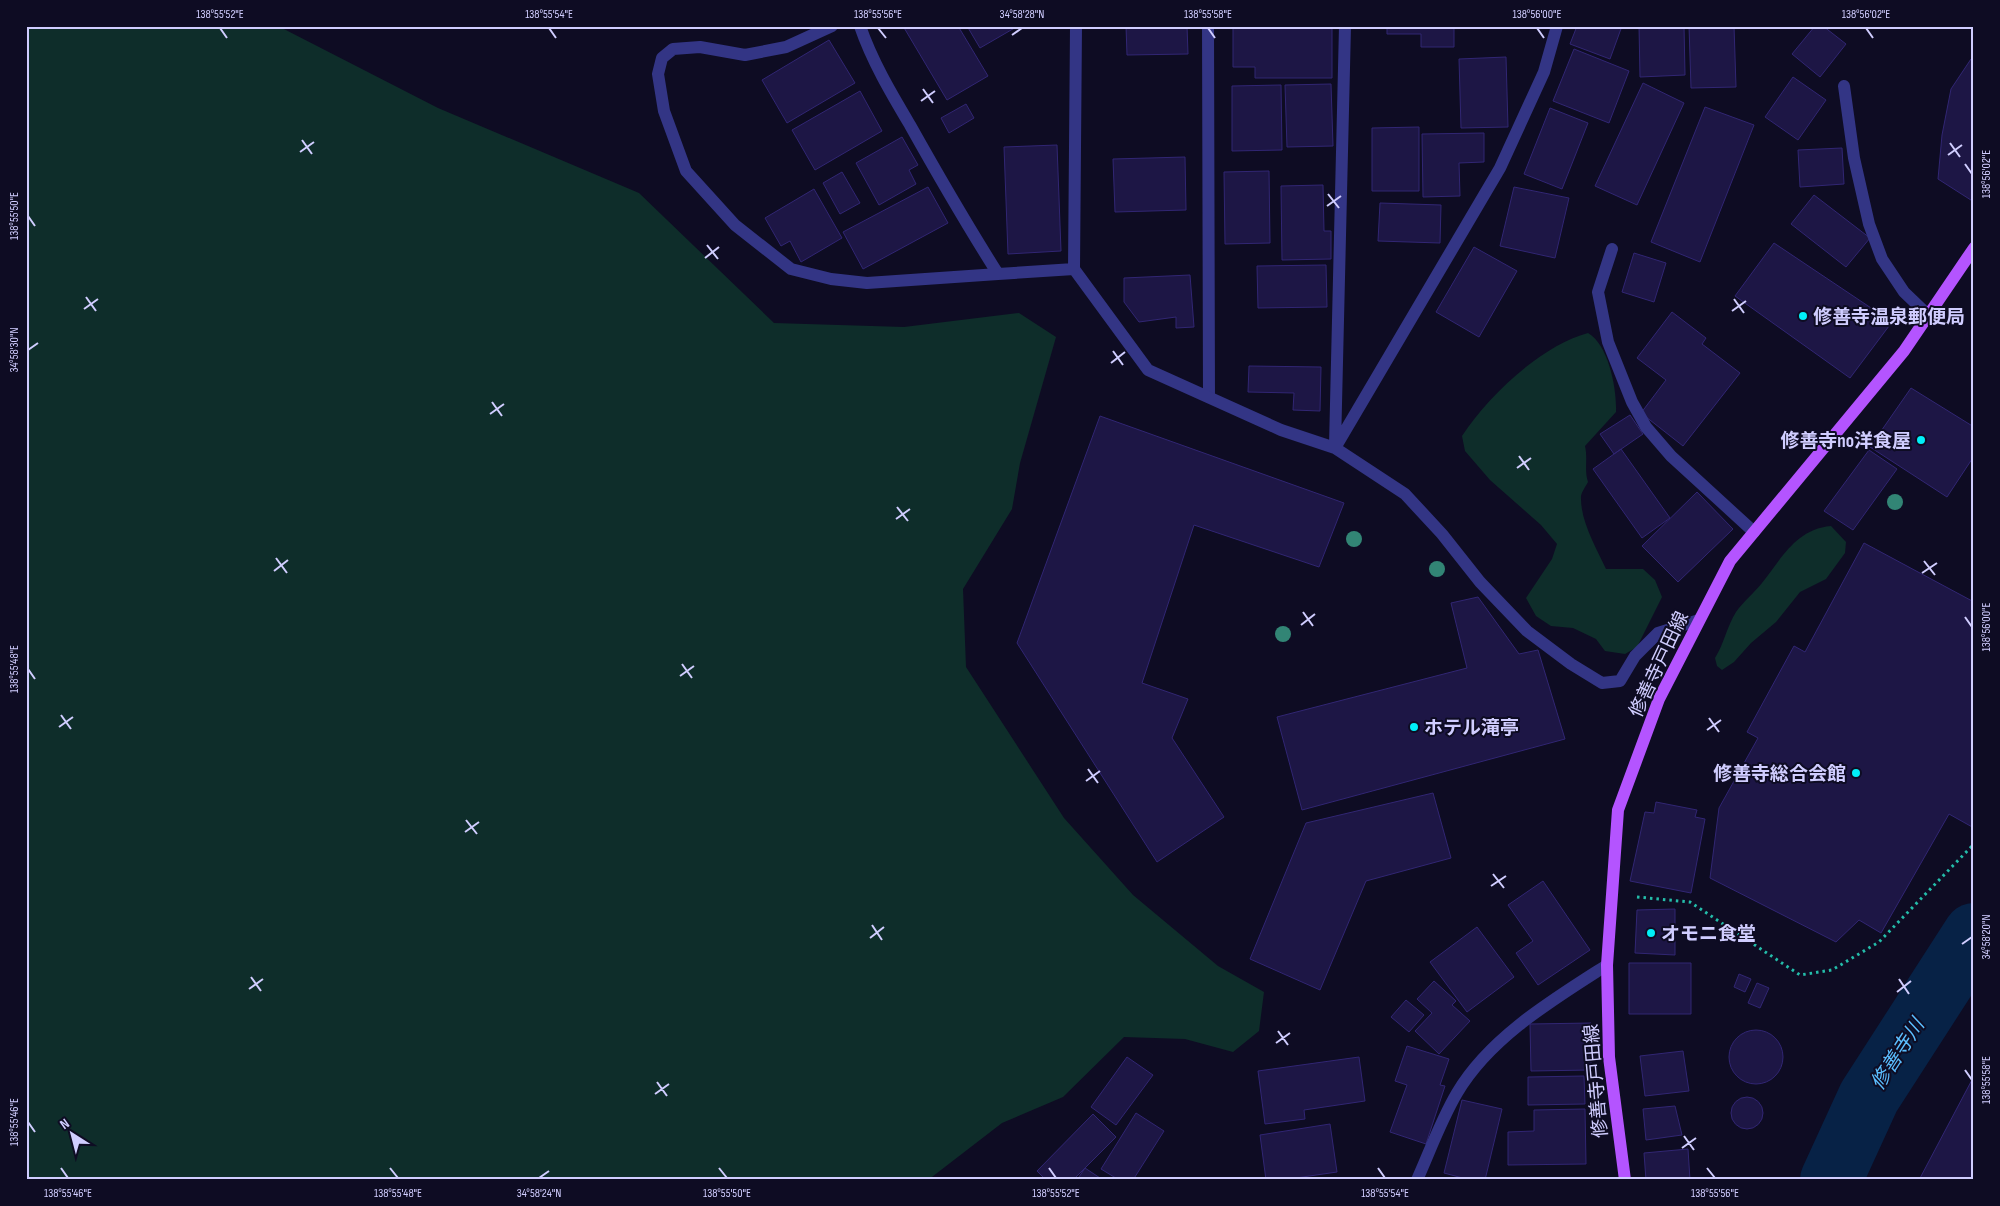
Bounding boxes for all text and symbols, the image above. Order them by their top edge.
text: 138°55'52"E [196,7,244,22]
text: 138°55'54"E [525,7,573,22]
text: 138°55'56"E [854,7,902,22]
text: 34°58'28"N [1000,7,1044,22]
text: 138°55'58"E [1184,7,1232,22]
text: 138°56'00"E [1513,7,1562,22]
text: 138°56'02"E [1842,7,1890,22]
text: 138°56'02"E [1979,150,1994,198]
text: 138°55'50"E [7,192,22,240]
place label: 修善寺温泉郵便局 [1813,306,1965,329]
marker: 修善寺温泉郵便局 [1797,310,1809,322]
text: 34°58'30"N [7,327,22,373]
place label: 修善寺no洋食屋 [1780,430,1911,453]
marker: 修善寺no洋食屋 [1915,434,1927,446]
text: 138°56'00"E [1979,602,1994,651]
street label: 修善寺戸田線 [1625,608,1694,721]
text: 138°55'48"E [7,645,22,693]
place label: ホテル滝亭 [1424,717,1519,740]
marker: ホテル滝亭 [1408,721,1420,733]
place label: 修善寺総合会館 [1713,763,1846,786]
marker: 修善寺総合会館 [1850,767,1862,779]
text: 34°58'20"N [1979,914,1994,960]
place label: オモニ食堂 [1661,923,1756,946]
marker: オモニ食堂 [1645,927,1657,939]
water label: 修善寺川 [1866,1013,1931,1095]
street label: 修善寺戸田線 [1580,1023,1613,1139]
text: 138°55'58"E [1979,1056,1994,1104]
text: 138°55'46"E [7,1098,22,1146]
north arrow [48,1108,98,1158]
text: N [57,1115,73,1133]
text: 138°55'46"E [44,1186,92,1201]
text: 138°55'48"E [374,1186,422,1201]
text: 34°58'24"N [517,1186,561,1201]
text: 138°55'50"E [703,1186,751,1201]
text: 138°55'52"E [1032,1186,1080,1201]
text: 138°55'54"E [1361,1186,1409,1201]
text: 138°55'56"E [1691,1186,1739,1201]

